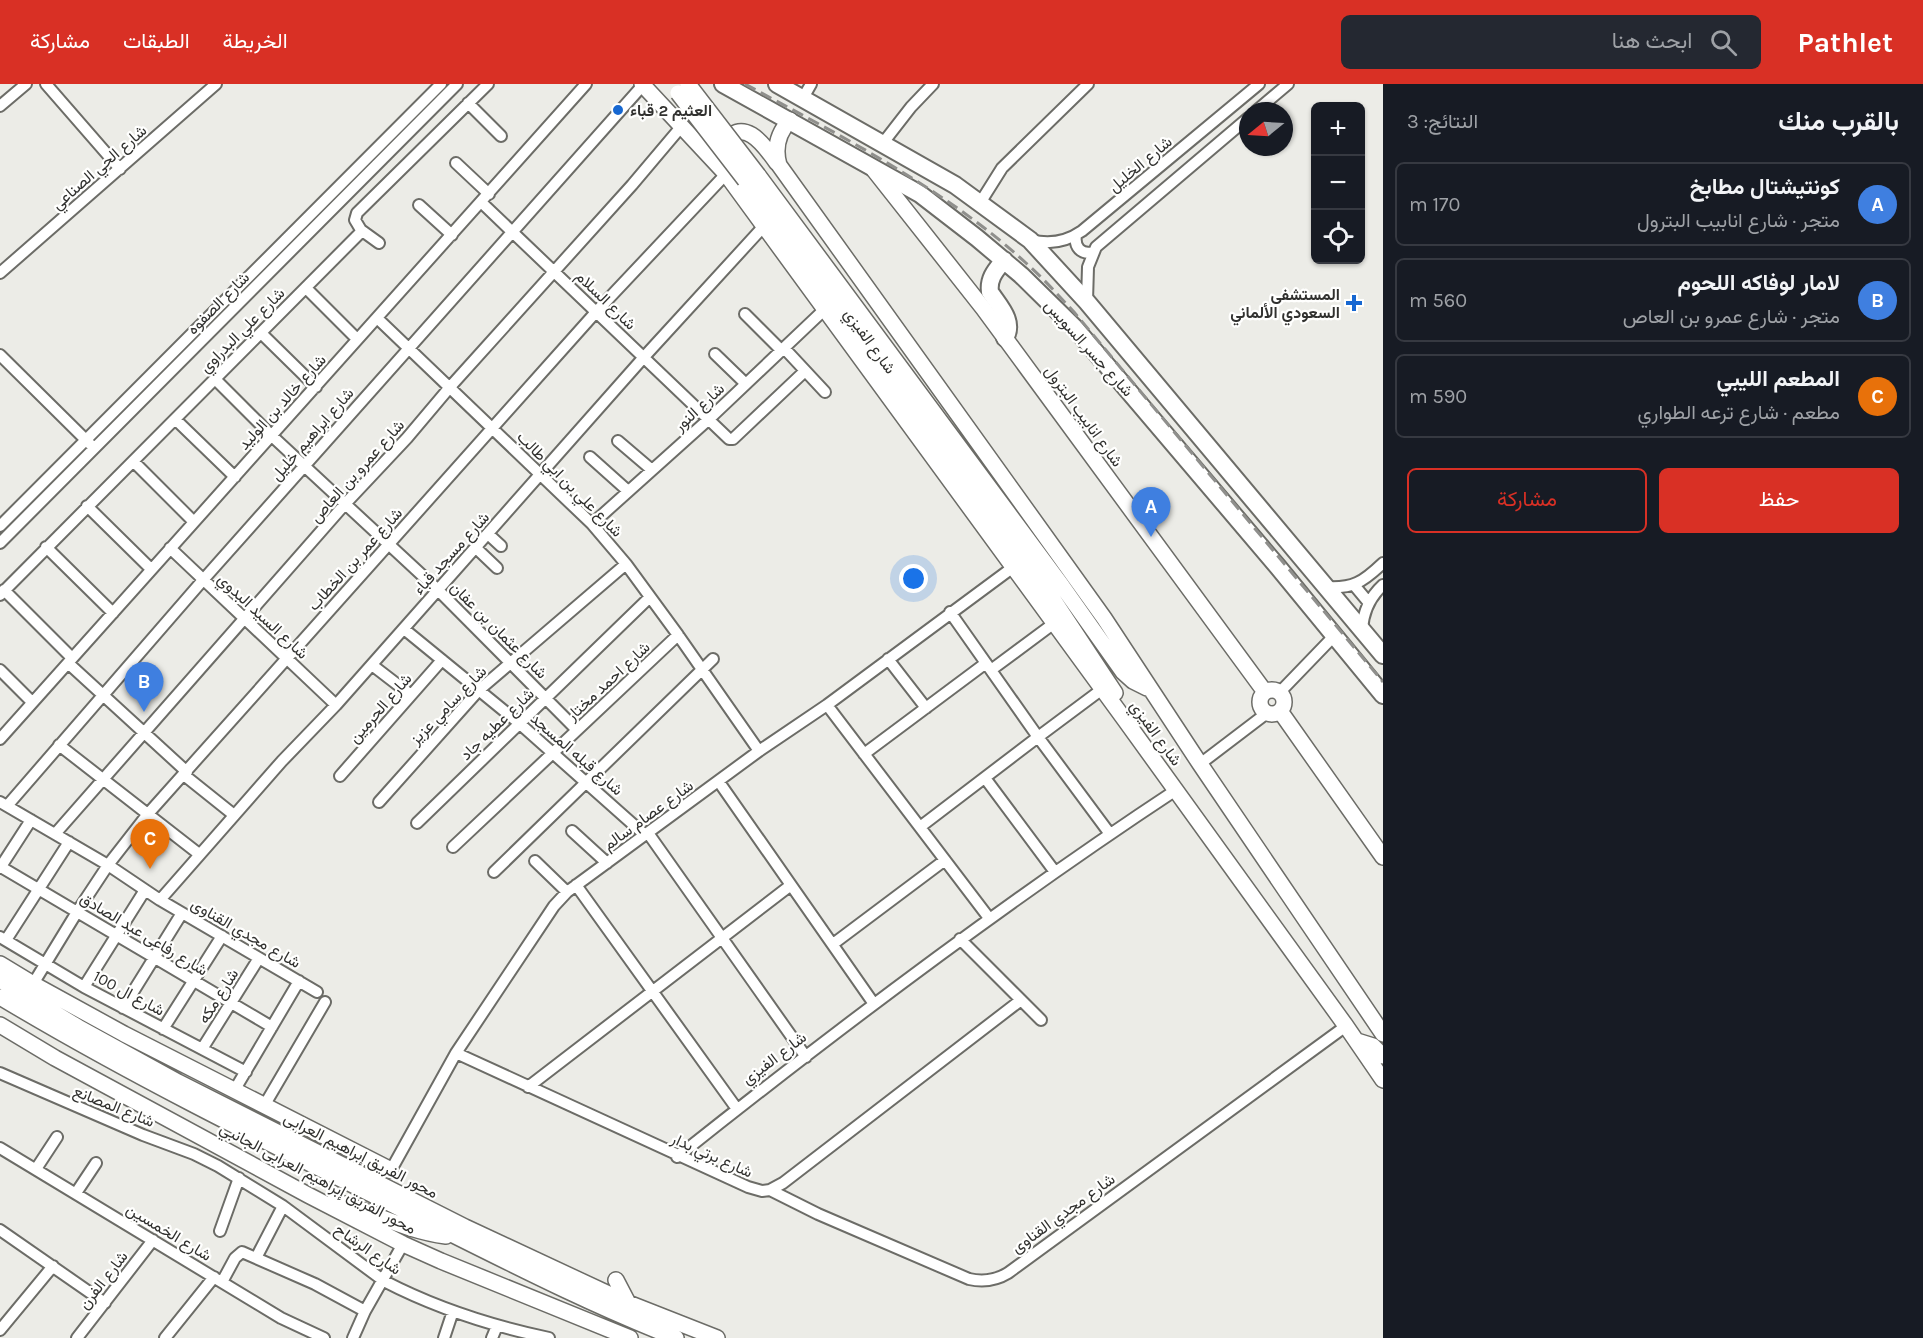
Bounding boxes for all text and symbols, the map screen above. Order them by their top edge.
search box [1341,15,1761,69]
icon: search [1707,26,1740,59]
text: Pathlet [1797,26,1893,59]
text: ابحث هنا [1612,28,1692,54]
text: مشاركة [30,29,90,53]
text: الطبقات [123,29,190,53]
text: الخريطة [223,29,288,53]
place label: العثيم 2 قباء [630,101,712,121]
north arrow [1239,102,1293,156]
map controls [1311,102,1365,264]
button: + [1311,102,1365,156]
marker: العثيم 2 قباء [611,103,625,117]
text: بالقرب منك [1778,106,1899,137]
text: النتائج: 3 [1407,110,1478,133]
street label: شارع الحي الصناعي [48,121,153,216]
street label: شارع الخليل [1104,132,1177,198]
button: − [1311,156,1365,210]
text: كونتيشتال مطابخ [1690,174,1840,200]
text: 170 m [1409,193,1460,216]
text: A [1871,193,1884,216]
text: متجر · شارع انابيب البترول [1637,209,1840,232]
button: locate [1311,210,1365,264]
street label: شارع السلام [570,266,640,335]
street label: شارع الصفوه [183,268,255,340]
text: لامار لوفاكه اللحوم [1678,270,1840,296]
street label: شارع علي البدراوي [196,284,291,379]
place label: المستشفى السعودي الألماني [1230,285,1340,326]
text: 560 m [1409,289,1467,312]
text: B [1871,289,1884,312]
marker: المستشفى السعودي الألماني [1345,294,1363,312]
street label: شارع جسر السويس [1039,296,1138,402]
street label: شارع الفيزي [837,305,900,380]
text: متجر · شارع عمرو بن العاص [1623,305,1840,328]
street label: شارع خالد بن الوليد [234,350,331,455]
street label: شارع انابيب البترول [1039,362,1127,472]
text: المطعم الليبي [1716,366,1840,392]
street label: شارع النور [669,379,730,437]
street label: شارع ابراهيم خليل [266,384,359,486]
text: 590 m [1409,385,1467,408]
text: C [1871,385,1884,408]
text: مطعم · شارع ترعه الطواري [1637,401,1840,424]
street label: شارع عمرو بن العاص [306,416,410,528]
street label: شارع علي بن ابي طالب [510,427,627,544]
button: مشاركة [1407,468,1647,533]
button: حفظ [1659,468,1899,533]
pin: A [1132,488,1170,537]
street label: شارع عمر بن الخطاب [304,504,408,616]
street label: شارع مسجد قباء [409,508,495,600]
your location [899,564,928,593]
street label: شارع السيد البدوي [211,569,312,666]
street label: شارع عثمان بن عفان [445,578,551,684]
street label: شارع احمد مختار [562,638,655,727]
pin: B [124,662,164,712]
street label: شارع سامي عزيز [405,662,493,752]
street label: شارع الحرمين [344,669,417,748]
street label: شارع عطيه جاد [456,684,539,765]
street label: شارع الفيزي [1123,697,1186,772]
street label: شارع قبله المسجد [526,709,627,801]
street label: شارع عصام سالم [599,776,698,856]
pin: C [130,820,170,869]
street label: شارع رفاعى عبد الصادق [76,888,211,981]
street label: شارع مجدي القناوى [186,894,304,976]
street label: شارع مكه [194,965,244,1028]
street label: شارع ال 100 [89,966,168,1021]
street label: شارع الفيزي [738,1028,813,1092]
street label: شارع المصانع [70,1081,157,1133]
street label: محور الفريق إبراهيم العرابى [280,1108,441,1203]
street label: محور الفريق إبراهيم العرابى الجانبي [215,1118,419,1241]
street label: شارع برتي بدار [666,1128,756,1185]
street label: شارع مجدي القناوى [1008,1169,1121,1260]
street label: شارع الخمسين [122,1199,215,1267]
street label: شارع الرشاح [330,1219,405,1280]
street label: شارع الفرن [74,1247,133,1314]

